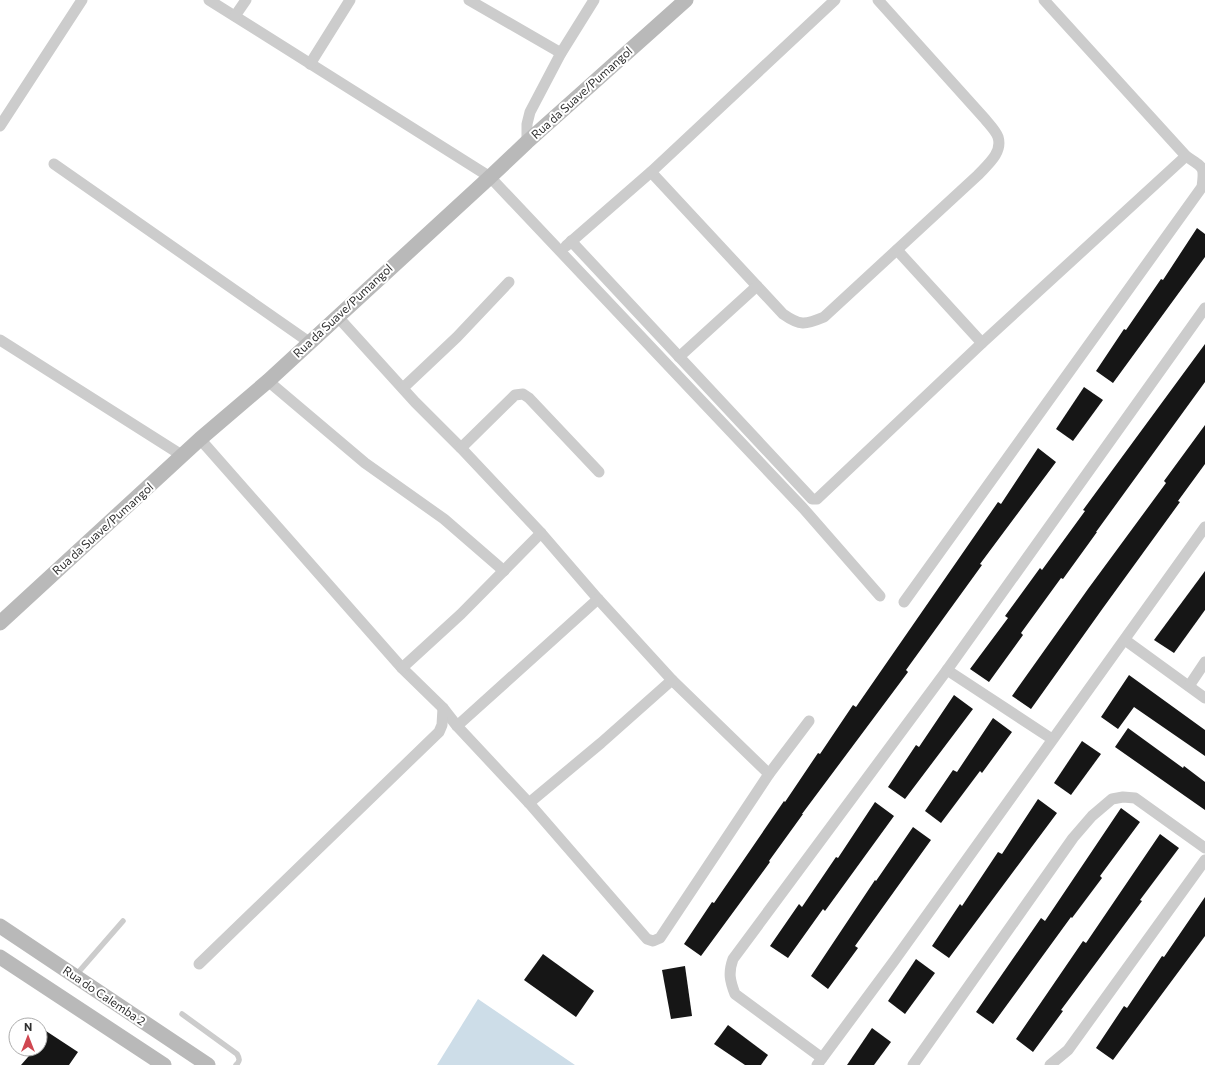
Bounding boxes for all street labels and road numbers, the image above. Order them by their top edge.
street label: Rua da Suave/Pumangol [528,43,635,141]
street label: Rua da Suave/Pumangol [290,261,395,360]
street label: Rua da Suave/Pumangol [49,479,156,577]
street label: Rua do Calemba 2 [61,962,149,1028]

